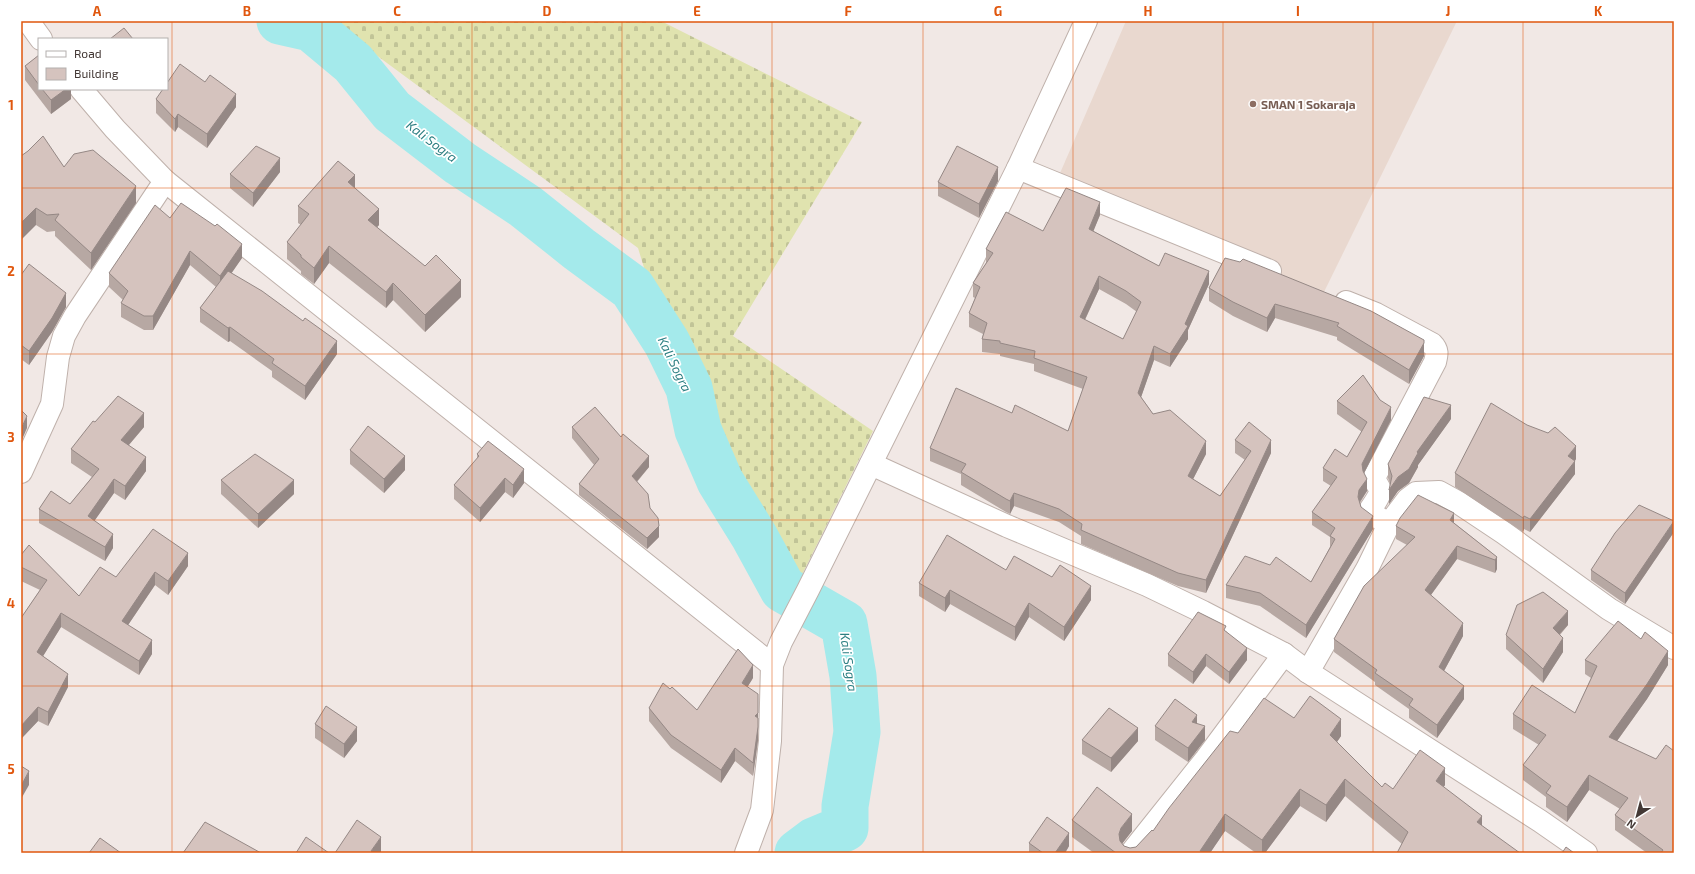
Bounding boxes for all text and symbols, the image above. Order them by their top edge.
text: A [93,3,102,19]
text: B [243,3,251,19]
text: C [393,3,401,19]
text: D [543,3,552,19]
text: E [693,3,701,19]
text: F [844,3,852,19]
text: G [994,3,1002,19]
text: H [1144,3,1153,19]
text: I [1296,3,1300,19]
text: J [1446,3,1450,19]
text: K [1594,3,1603,19]
legend [38,38,168,90]
text: Road [74,46,102,60]
text: Building [74,66,119,80]
text: 1 [8,97,14,113]
place label: SMAN 1 Sokaraja [1261,97,1356,112]
marker: SMAN 1 Sokaraja [1248,99,1258,109]
water label: Kali Sogra [403,117,461,165]
text: 2 [7,263,15,279]
water label: Kali Sogra [655,334,695,394]
text: 3 [7,429,15,445]
text: 4 [7,595,15,611]
water label: Kali Sogra [837,631,861,693]
text: 5 [7,761,15,777]
north arrow [1617,796,1657,836]
text: N [1624,817,1638,832]

